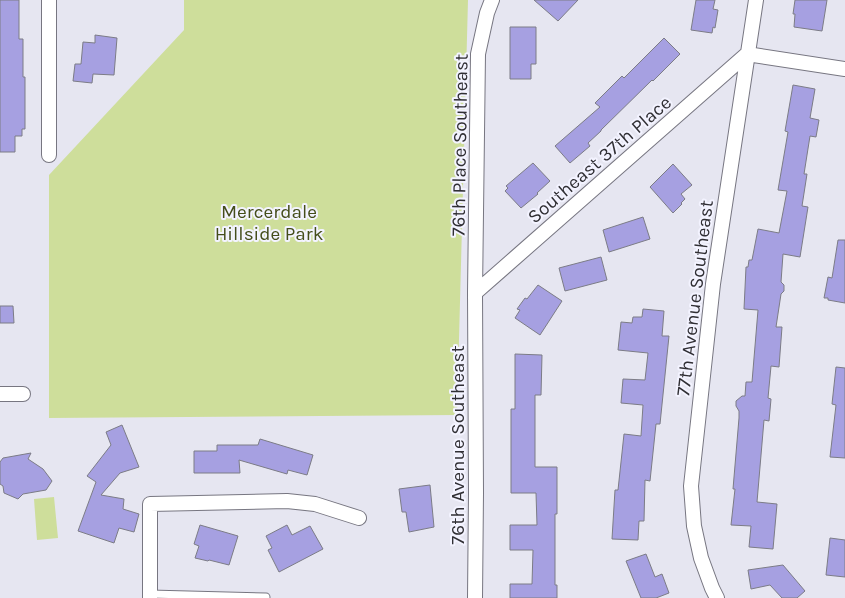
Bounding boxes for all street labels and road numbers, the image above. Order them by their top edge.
street label: 76th Place Southeast [447,54,473,237]
street label: Southeast 37th Place [523,91,676,228]
street label: 77th Avenue Southeast [672,199,718,397]
street label: 76th Avenue Southeast [447,345,469,545]

